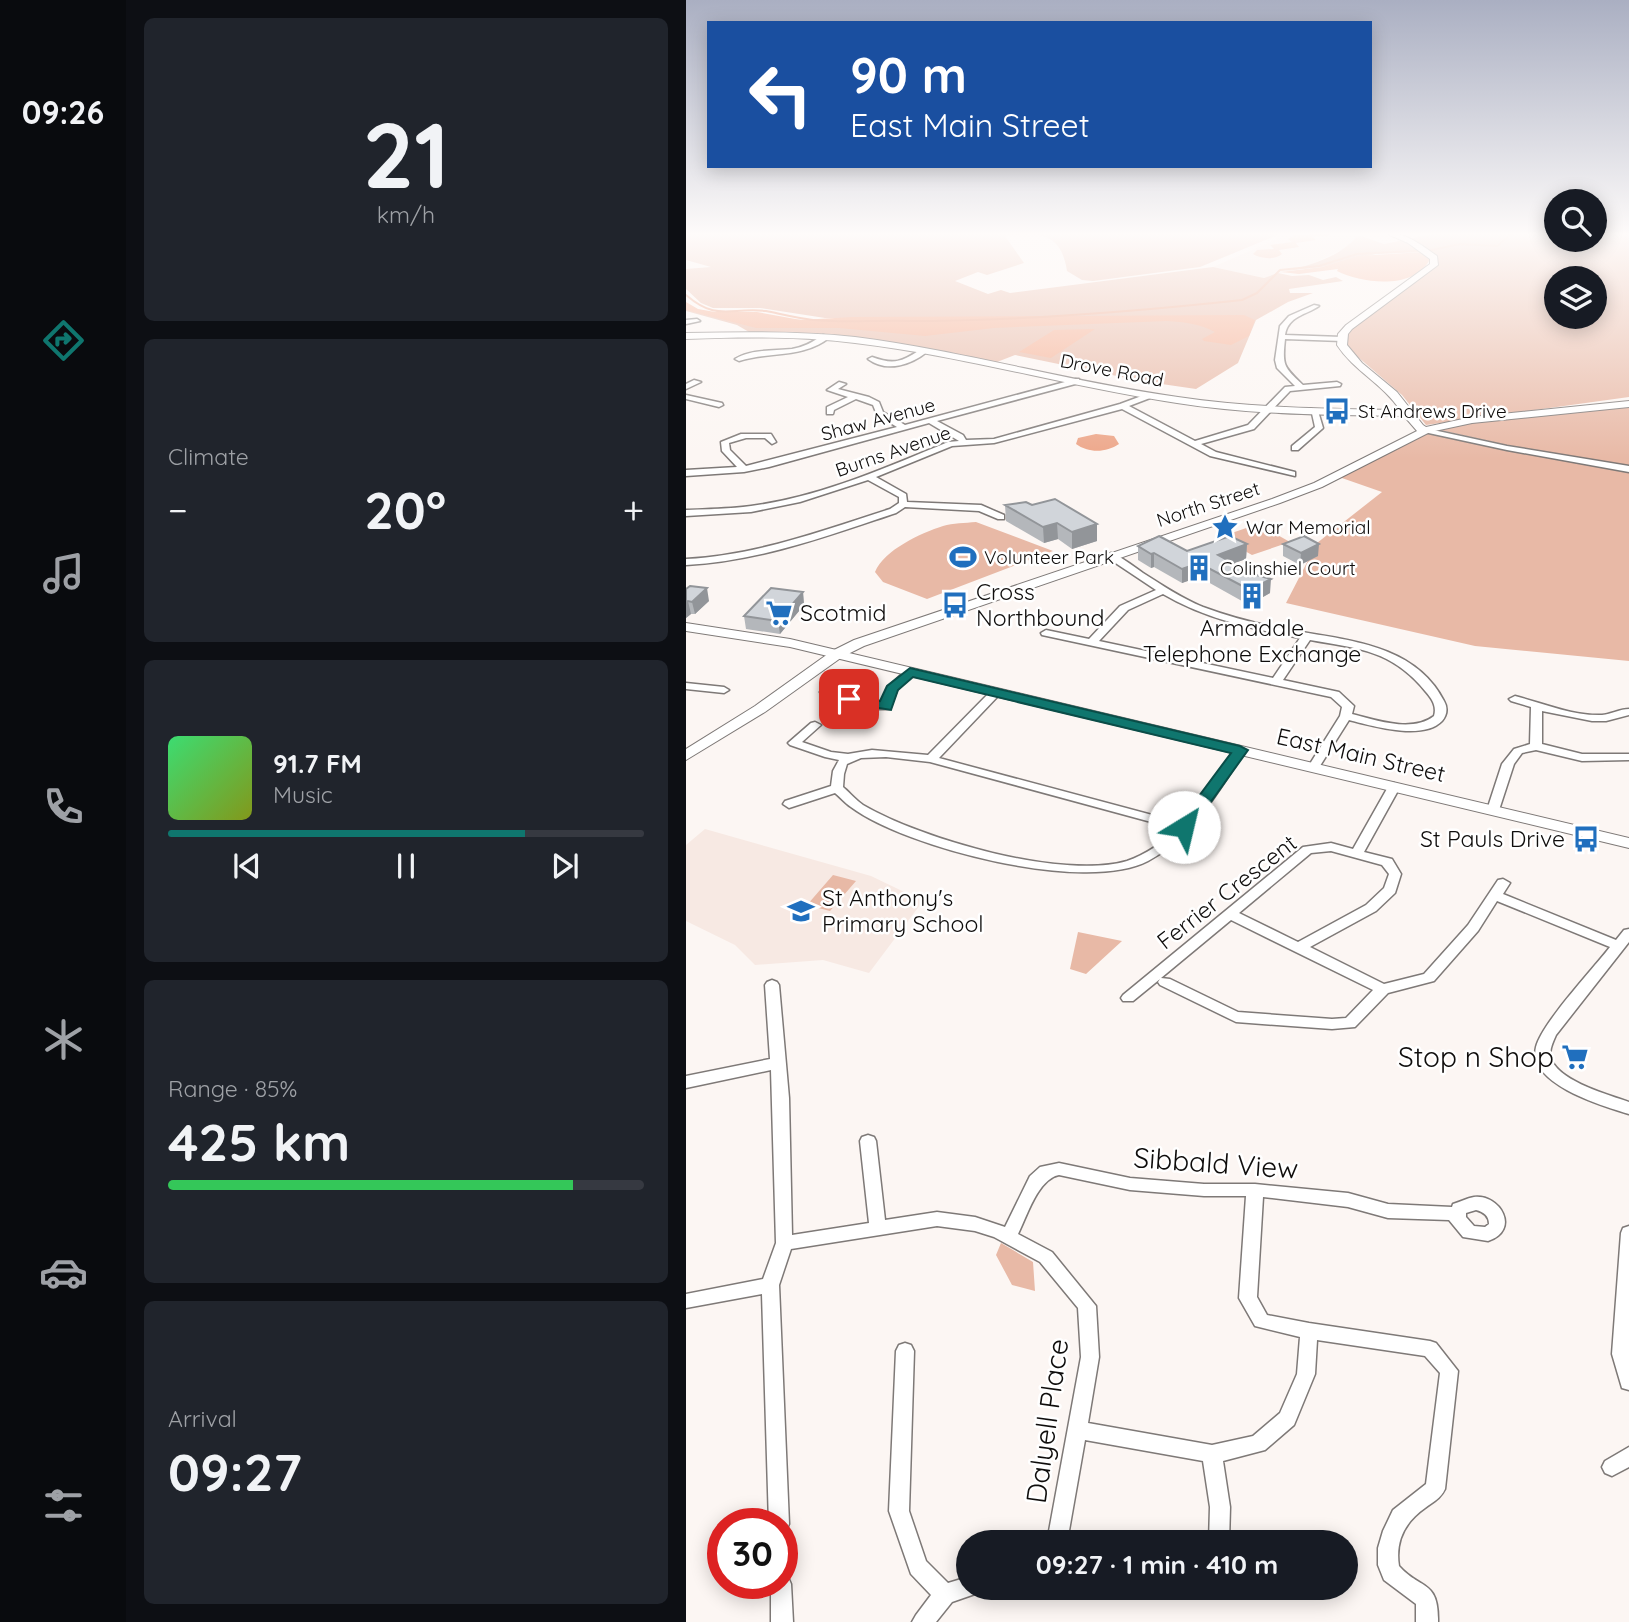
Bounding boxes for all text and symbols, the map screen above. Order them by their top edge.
text: 90 m [850,44,967,105]
icon: left [735,49,826,140]
text: 09:26 [22,92,104,132]
text: 21 [362,97,450,211]
text: East Main Street [850,105,1090,145]
map controls [1544,189,1607,329]
button: search [1544,189,1607,252]
text: km/h [377,200,435,229]
button: layers [1544,266,1607,329]
icon: directions [39,316,88,365]
street label: Drove Road [1058,348,1166,392]
street label: Shaw Avenue [818,392,938,446]
bus stop icon: St Andrews Drive [1322,396,1352,426]
place label: St Andrews Drive [1358,399,1507,423]
street label: Burns Avenue [832,420,954,482]
text: Climate [168,442,249,471]
street label: North Street [1153,476,1263,532]
text: 20° [364,477,446,542]
text: − [168,486,188,534]
text: + [623,486,644,534]
place icon: War Memorial [1210,512,1240,542]
place label: War Memorial [1246,515,1371,539]
sports icon: Volunteer Park [948,542,978,572]
place label: Volunteer Park [984,545,1114,569]
icon: music [39,549,88,598]
building icon: Colinshiel Court [1184,553,1214,583]
place label: Colinshiel Court [1220,556,1356,580]
place label: Cross Northbound [976,577,1105,632]
building icon: Armadale Telephone Exchange [1237,581,1267,611]
bus stop icon: Cross Northbound [940,590,970,620]
supermarket icon: Scotmid [764,598,794,628]
place label: Scotmid [800,598,886,627]
place label: Armadale Telephone Exchange [1143,613,1361,668]
pin [819,669,879,729]
icon: arrive [830,680,868,718]
street label: East Main Street [1274,721,1448,788]
text: 91.7 FM [273,747,362,780]
text: Music [273,780,333,809]
icon: phone [39,782,88,831]
position arrow [1147,790,1221,864]
place label: St Pauls Drive [1420,824,1565,853]
bus stop icon: St Pauls Drive [1571,824,1601,854]
street label: Ferrier Crescent [1151,828,1303,955]
icon: previous [228,847,266,885]
icon: pause [387,847,425,885]
icon: next [546,847,584,885]
place label: St Anthony's Primary School [822,883,984,938]
school or university icon: St Anthony's Primary School [786,896,816,926]
icon: climate [39,1015,88,1064]
place label: Stop n Shop [1398,1039,1554,1074]
supermarket icon: Stop n Shop [1560,1042,1590,1072]
text: Range · 85% [168,1074,297,1103]
text: 425 km [168,1109,350,1174]
street label: Sibbald View [1133,1139,1300,1186]
icon: car [39,1248,88,1297]
street label: Dalyell Place [1018,1336,1075,1505]
text: Arrival [168,1404,237,1433]
text: 09:27 [168,1439,302,1504]
icon: filters [39,1481,88,1530]
speed limit sign: 30 [707,1508,798,1599]
text: 09:27 · 1 min · 410 m [1036,1548,1278,1581]

